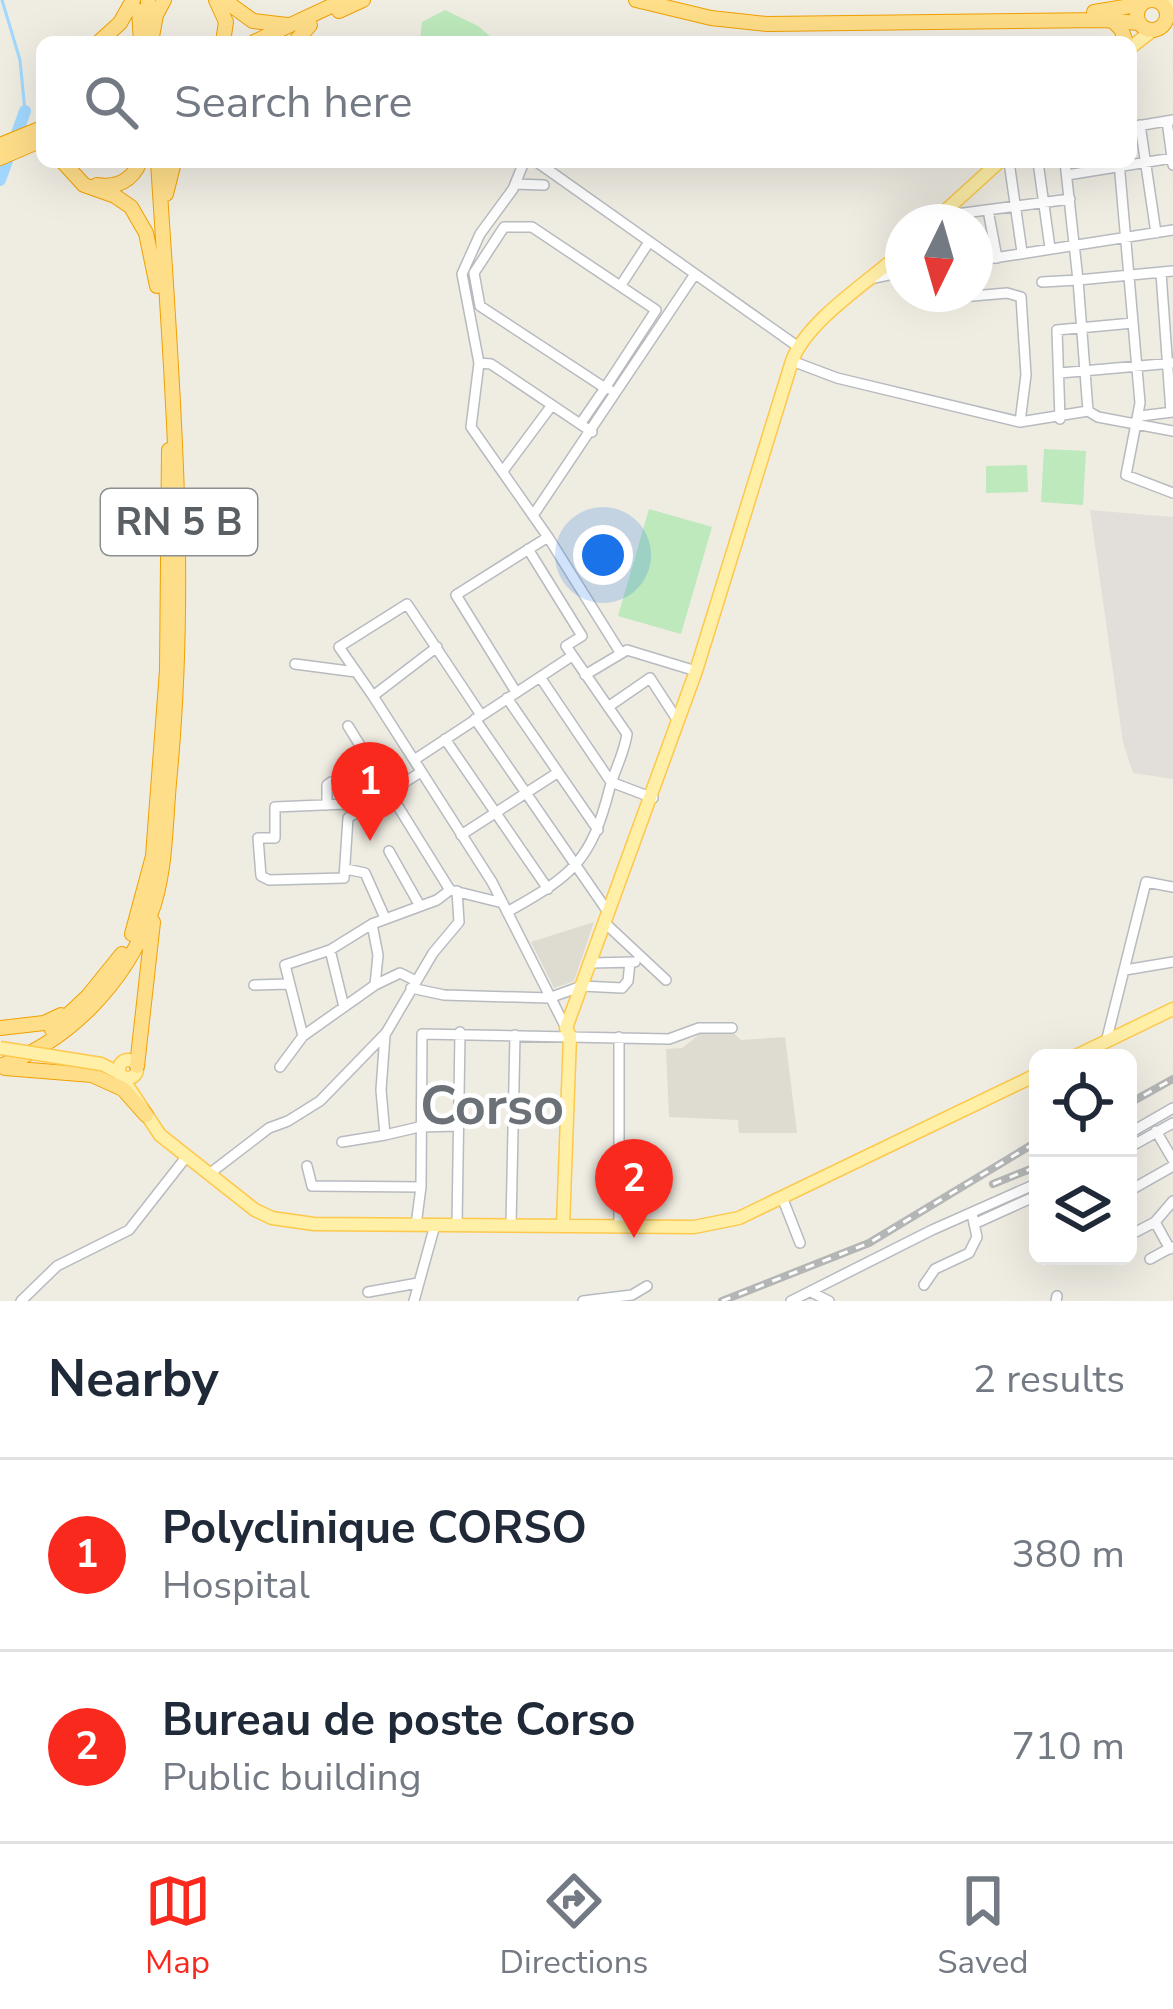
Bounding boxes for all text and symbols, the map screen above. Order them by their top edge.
search box [36,36,1137,168]
icon: search [78,69,144,135]
text: Search here [174,72,413,133]
north arrow [885,204,993,312]
road number: RN 5 B [101,489,257,555]
your location [573,525,633,585]
pin: 1 [331,742,409,841]
map controls [1029,1049,1137,1265]
button: locate [1029,1049,1137,1157]
district label: Corso [420,1069,564,1143]
pin: 2 [595,1139,673,1238]
button: layers [1029,1157,1137,1265]
text: Nearby [48,1344,219,1414]
text: 2 results [973,1353,1125,1406]
text: Polyclinique CORSO [162,1498,587,1559]
text: 1 [75,1528,99,1581]
text: 380 m [1011,1528,1125,1581]
text: Hospital [162,1559,310,1612]
text: Bureau de poste Corso [162,1690,636,1751]
text: 2 [75,1720,99,1773]
text: 710 m [1011,1720,1125,1773]
text: Public building [162,1751,422,1804]
tab: Map [145,1868,211,1985]
tab: Directions [500,1868,648,1985]
tab: Saved [937,1868,1028,1985]

